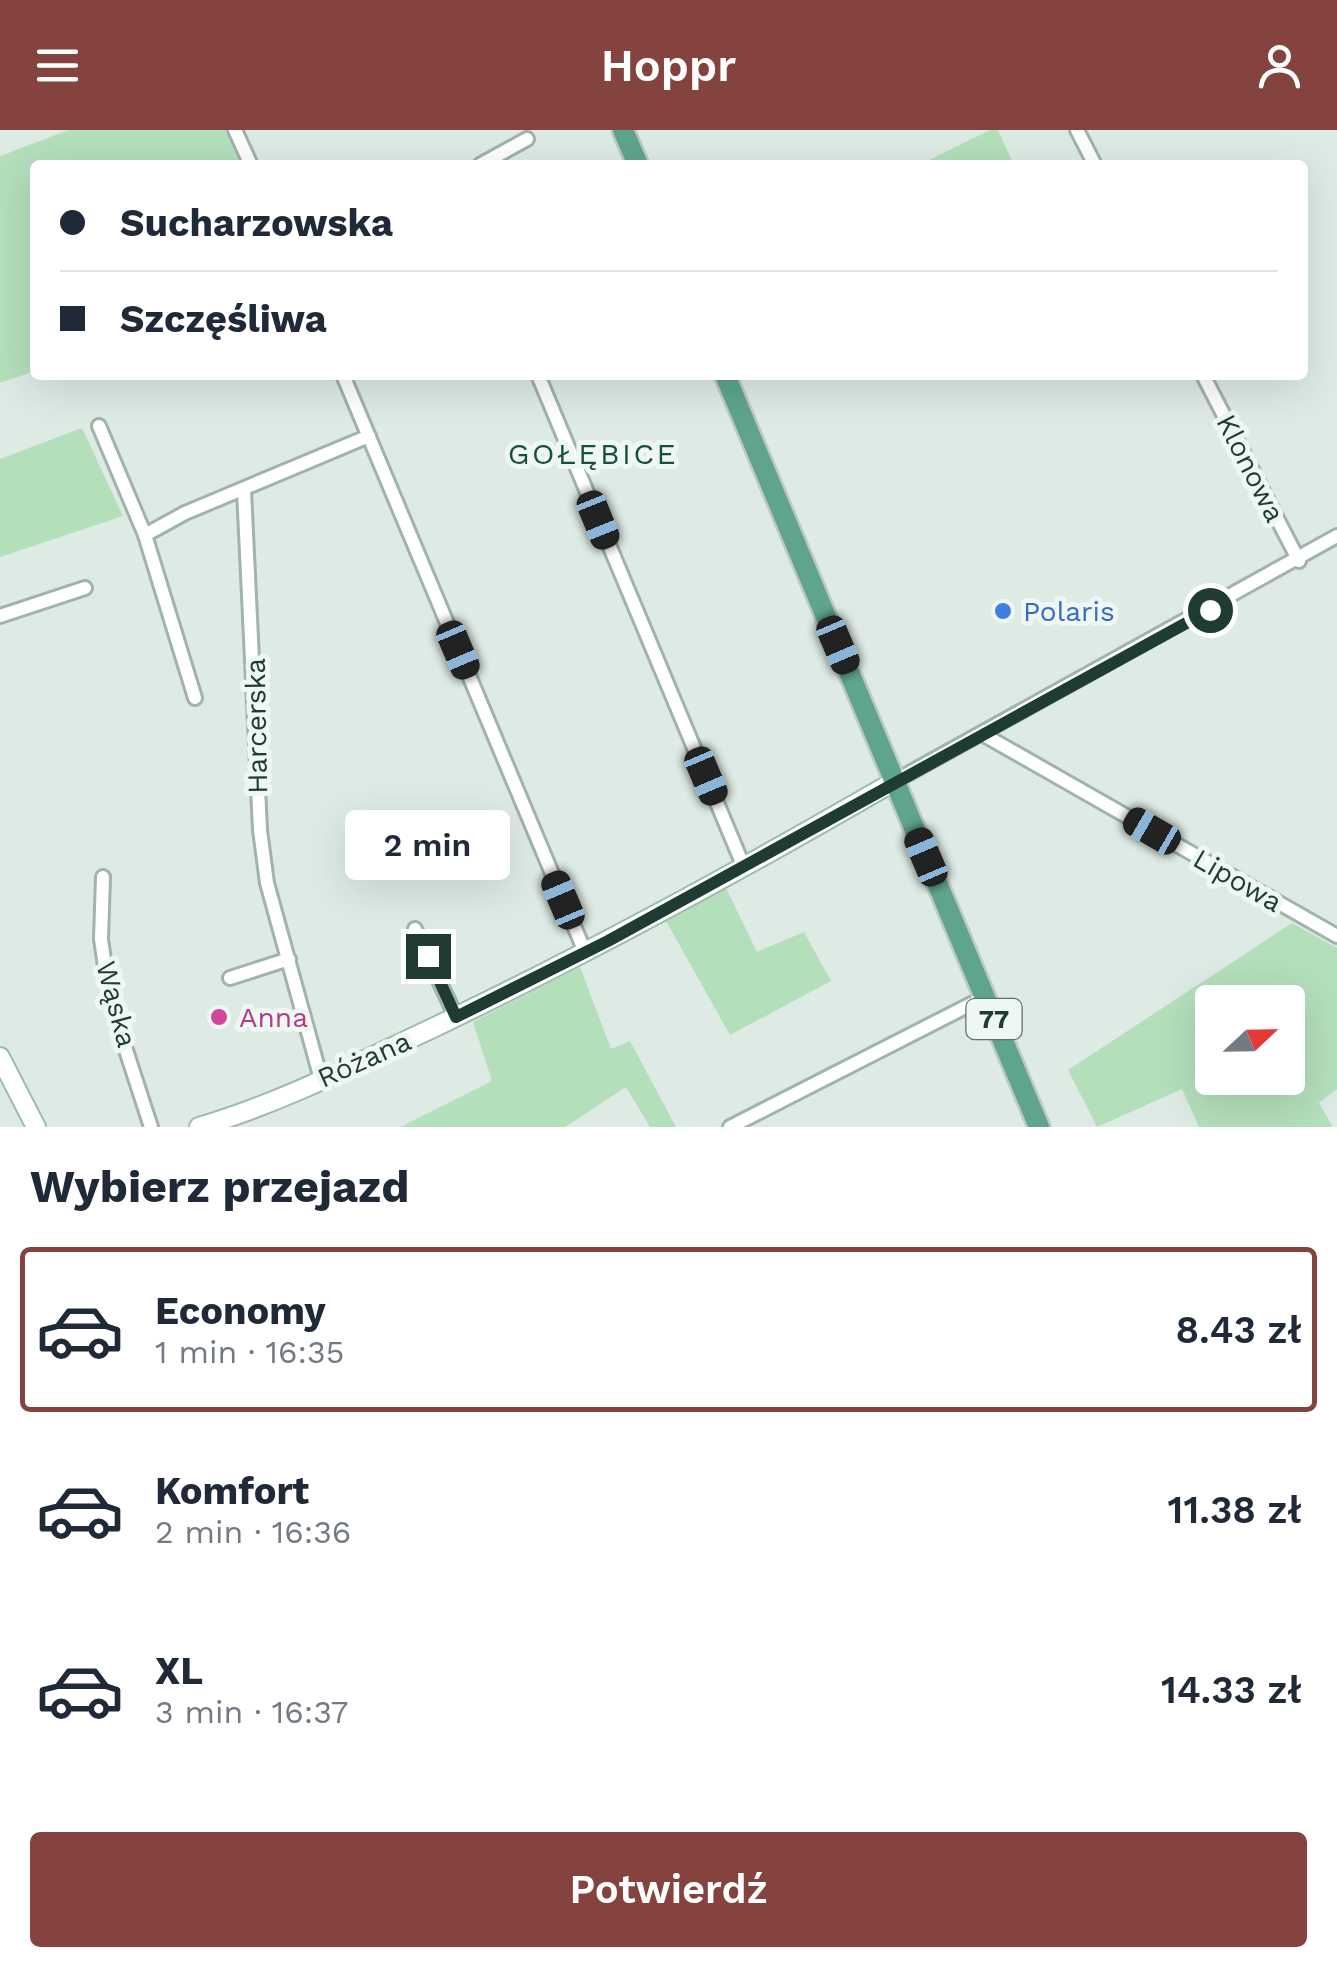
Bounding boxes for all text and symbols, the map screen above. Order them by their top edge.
icon: menu [30,38,85,93]
icon: person [1252,38,1307,93]
text: Hoppr [601,39,736,92]
text: Sucharzowska [120,201,393,245]
text: Szczęśliwa [120,297,327,341]
street label: Klonowa [1209,409,1292,528]
district label: GOŁĘBICE [508,436,678,471]
car [573,487,623,553]
route start [1188,588,1233,633]
place label: Polaris [1023,595,1115,628]
marker: Polaris [992,600,1014,622]
car [812,612,864,678]
car [432,617,484,683]
street label: Harcerska [239,658,274,794]
car [680,743,732,809]
car [1119,803,1185,859]
callout: 2 min [346,811,510,881]
car [900,824,952,890]
text: 2 min [384,826,471,864]
street label: Lipowa [1187,842,1288,919]
car [537,867,589,933]
route end [406,934,451,979]
street label: Wąska [89,957,144,1051]
north arrow [1195,985,1305,1095]
map controls [1195,985,1305,1095]
road number: 77 [966,999,1022,1039]
place label: Anna [239,1001,308,1034]
marker: Anna [208,1006,230,1028]
street label: Różana [312,1024,416,1095]
text: Wybierz przejazd [30,1160,409,1213]
icon: car [35,1285,125,1375]
text: Economy [155,1289,326,1333]
text: 8.43 zł [1175,1308,1302,1352]
text: 1 min · 16:35 [155,1333,344,1371]
icon: car [35,1465,125,1555]
text: Komfort [155,1469,309,1513]
text: 11.38 zł [1168,1488,1302,1532]
text: 2 min · 16:36 [155,1513,351,1551]
icon: car [35,1645,125,1735]
text: XL [155,1649,203,1693]
text: 14.33 zł [1161,1668,1302,1712]
text: 3 min · 16:37 [155,1693,349,1731]
button: Potwierdź [30,1832,1307,1947]

